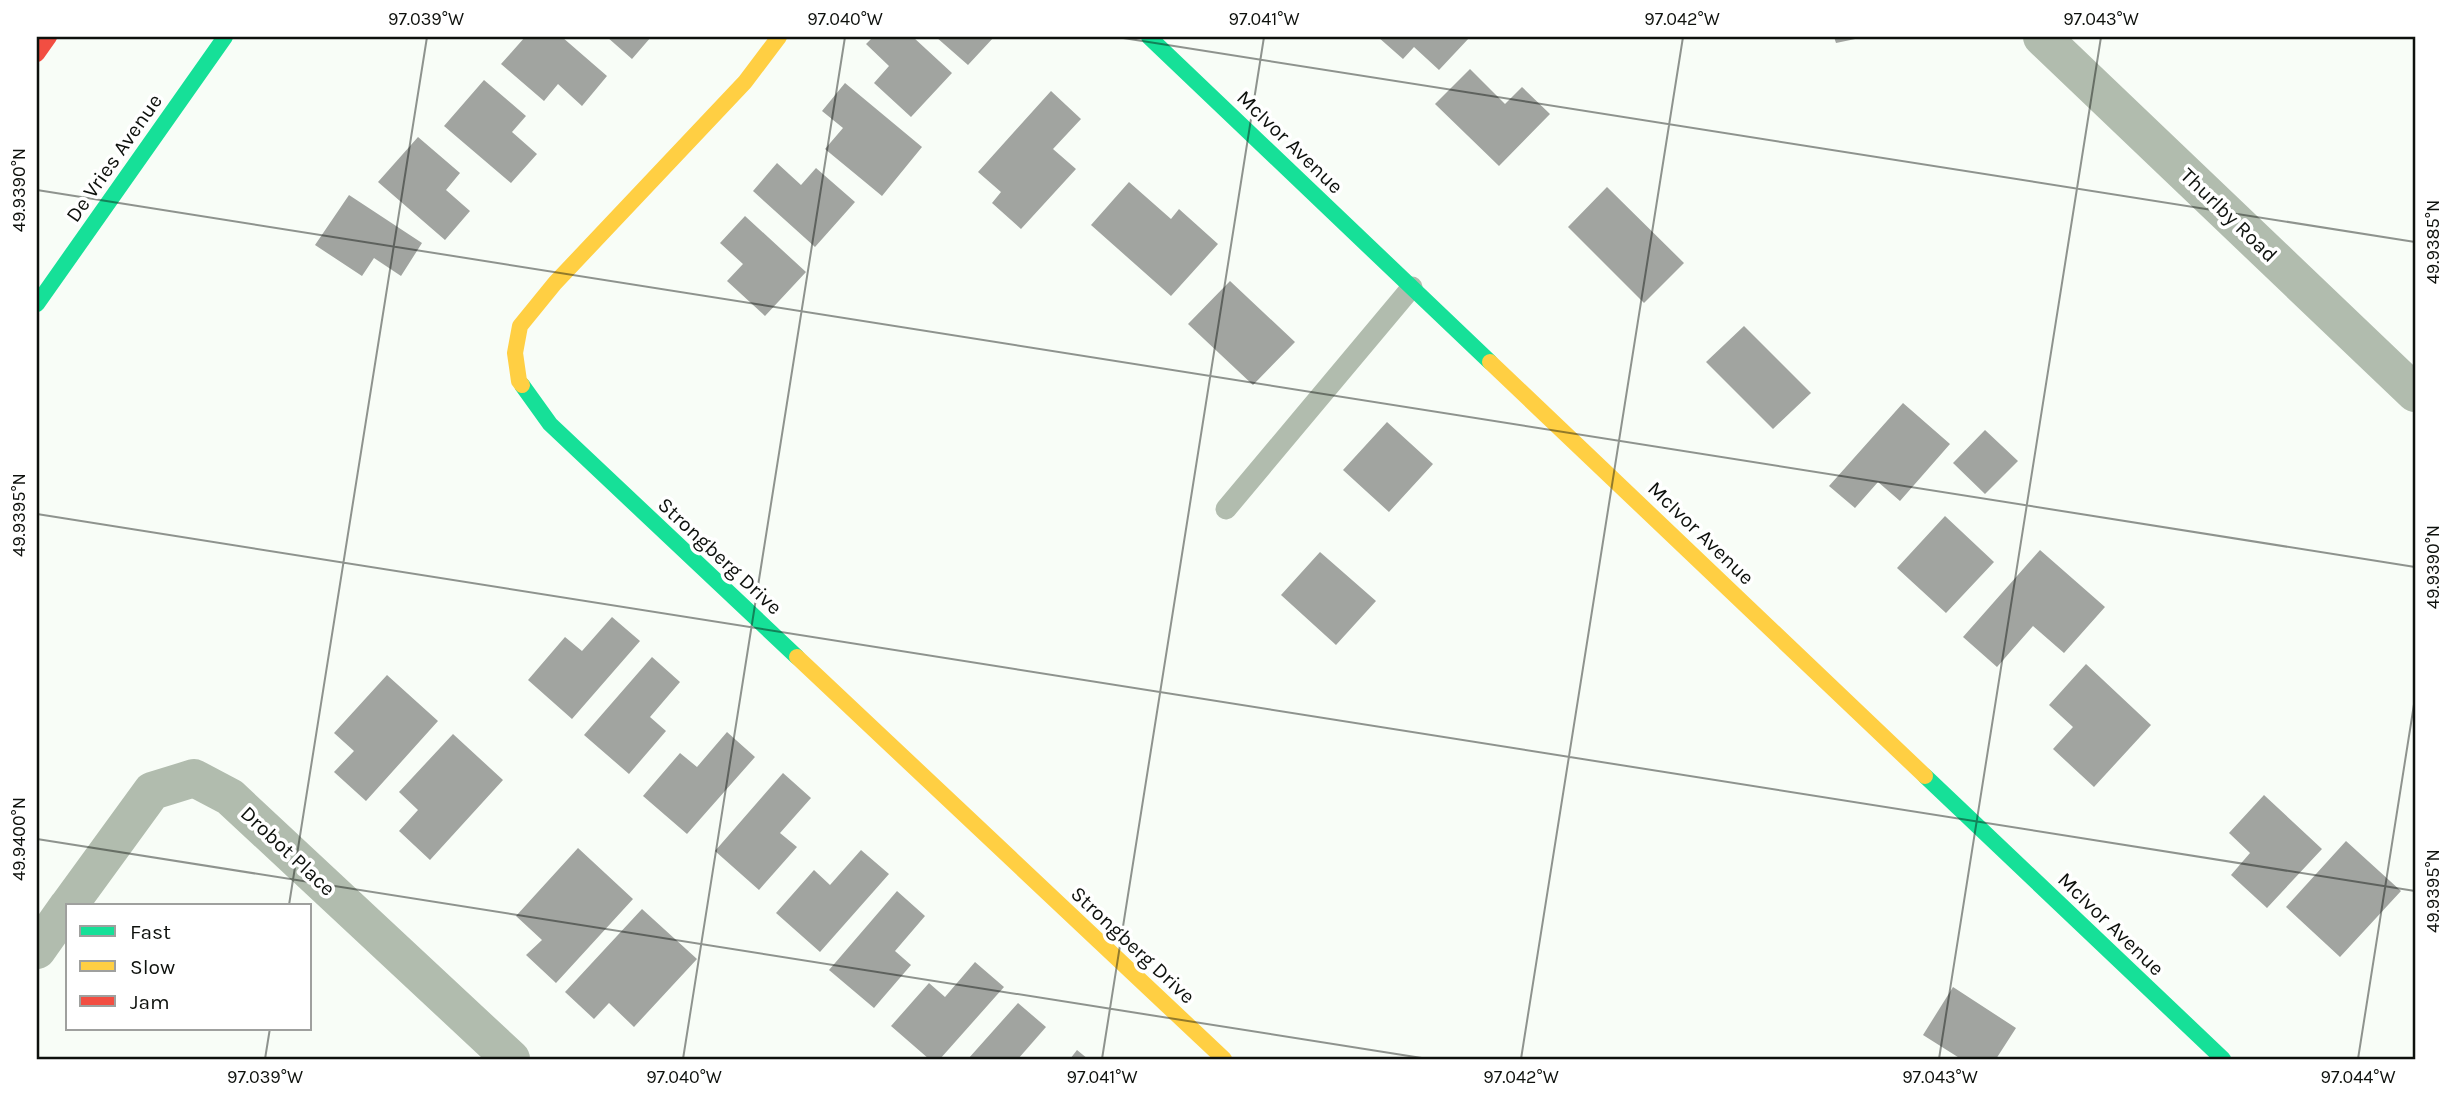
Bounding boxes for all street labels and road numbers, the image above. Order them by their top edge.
street label: McIvor Avenue [1232,85,1348,199]
street label: De Vries Avenue [61,89,167,227]
street label: Thurlby Road [2176,163,2282,267]
street label: McIvor Avenue [1643,476,1759,590]
street label: Strongberg Drive [653,492,787,620]
street label: Drobot Place [236,801,340,901]
street label: McIvor Avenue [2053,867,2169,981]
street label: Strongberg Drive [1066,881,1200,1009]

